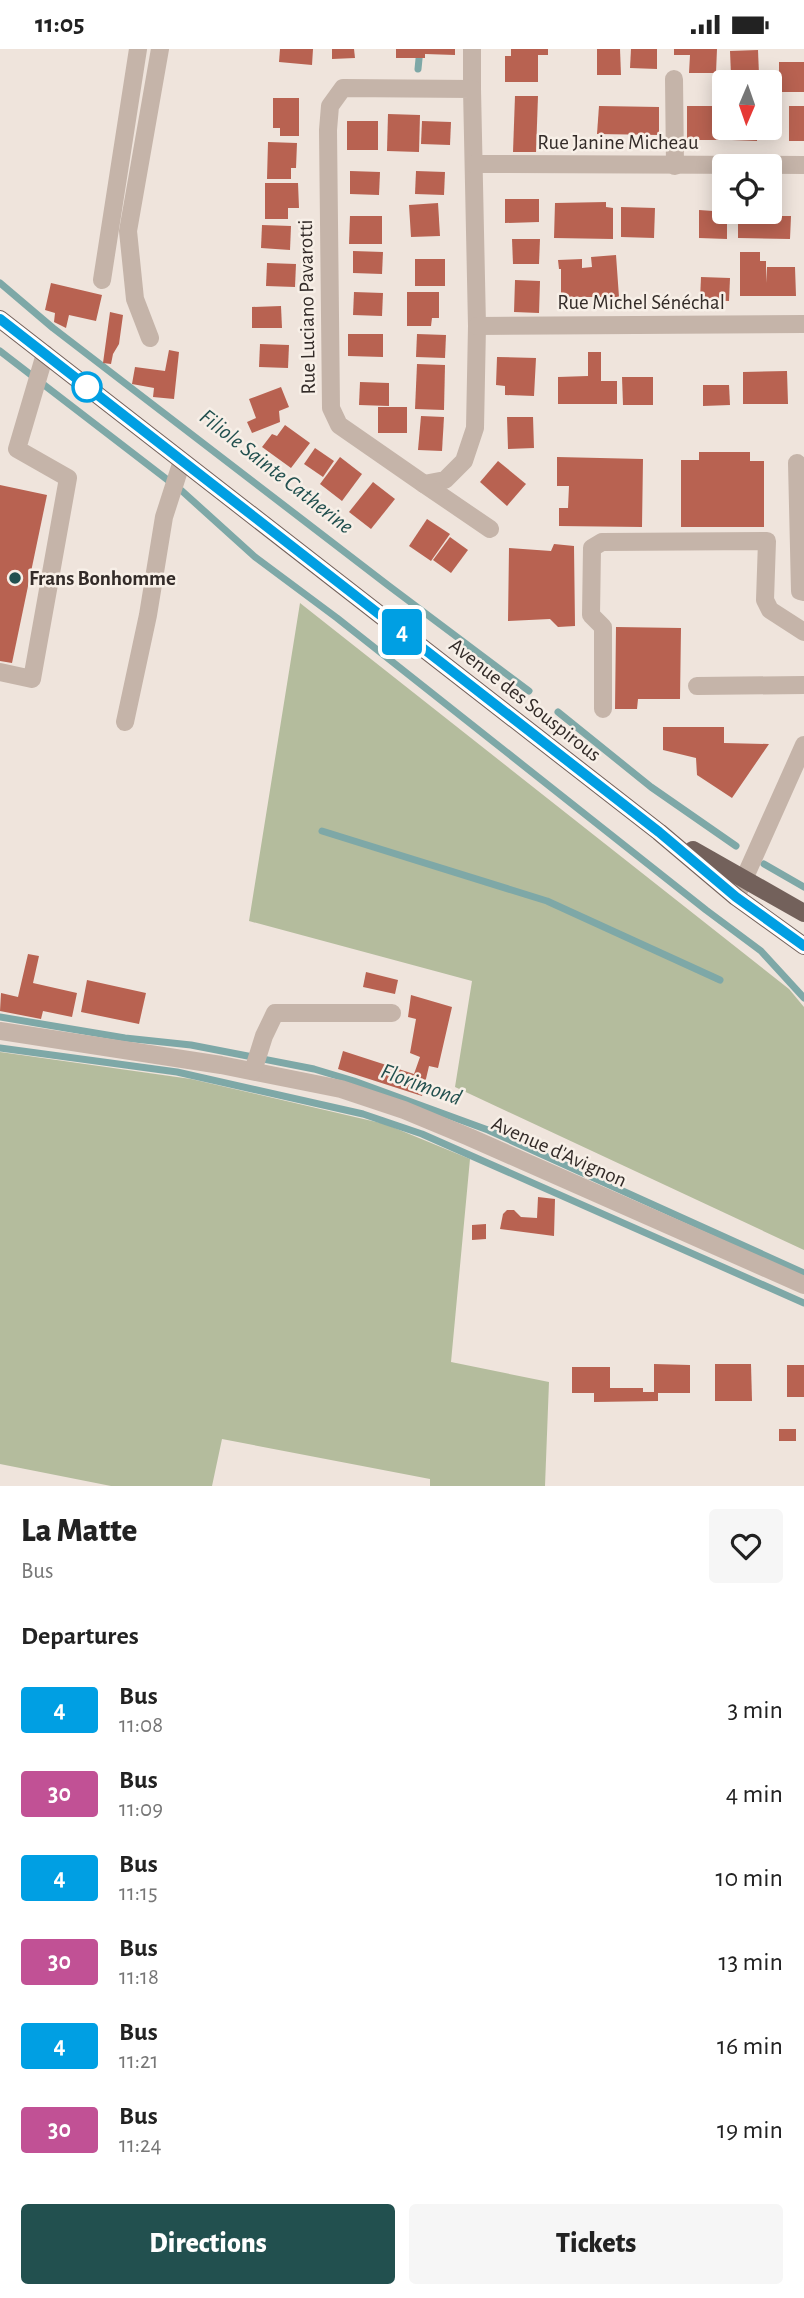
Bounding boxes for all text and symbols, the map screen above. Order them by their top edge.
text: 11:05 [35,11,84,37]
north arrow [712,70,782,140]
map controls [712,70,782,224]
street label: Rue Janine Micheau [537,132,699,153]
button: locate [712,154,782,224]
street label: Rue Luciano Pavarotti [295,219,319,395]
street label: Rue Michel Sénéchal [557,292,725,313]
unlabelled marker [72,372,102,402]
water label: Filiole Sainte Catherine [195,405,357,539]
place label: Frans Bonhomme [29,568,176,589]
marker: Frans Bonhomme [7,570,23,586]
line badge: 4 [379,609,425,655]
text: 4 [396,620,408,644]
street label: Avenue des Souspirous [445,634,605,766]
water label: Florimond [378,1060,464,1110]
street label: Avenue d'Avignon [488,1113,630,1191]
button: heart [709,1509,783,1583]
text: La Matte [21,1515,137,1548]
text: Bus [21,1560,54,1583]
text: Departures [21,1623,139,1649]
text: Bus [119,1683,158,1709]
text: 3 min [727,1697,783,1723]
text: 4 [53,1698,66,1722]
text: 11:08 [119,1714,163,1737]
text: Bus [119,1767,158,1793]
text: 4 min [726,1781,783,1807]
text: 30 [48,1782,71,1806]
text: 11:09 [119,1798,163,1821]
text: Bus [119,1851,158,1877]
text: 10 min [716,1865,783,1891]
text: 4 [53,1866,66,1890]
text: 11:15 [119,1882,158,1905]
text: Bus [119,1935,158,1961]
text: 13 min [719,1949,783,1975]
text: 30 [48,1950,71,1974]
text: 11:18 [119,1966,159,1989]
text: Bus [119,2019,158,2045]
text: 16 min [717,2033,783,2059]
text: 4 [53,2034,66,2058]
text: 11:21 [119,2050,158,2073]
text: Bus [119,2103,158,2129]
text: 19 min [717,2117,783,2143]
text: 30 [48,2118,71,2142]
text: 11:24 [119,2134,162,2157]
button: Directions [21,2204,395,2284]
button: Tickets [409,2204,783,2284]

